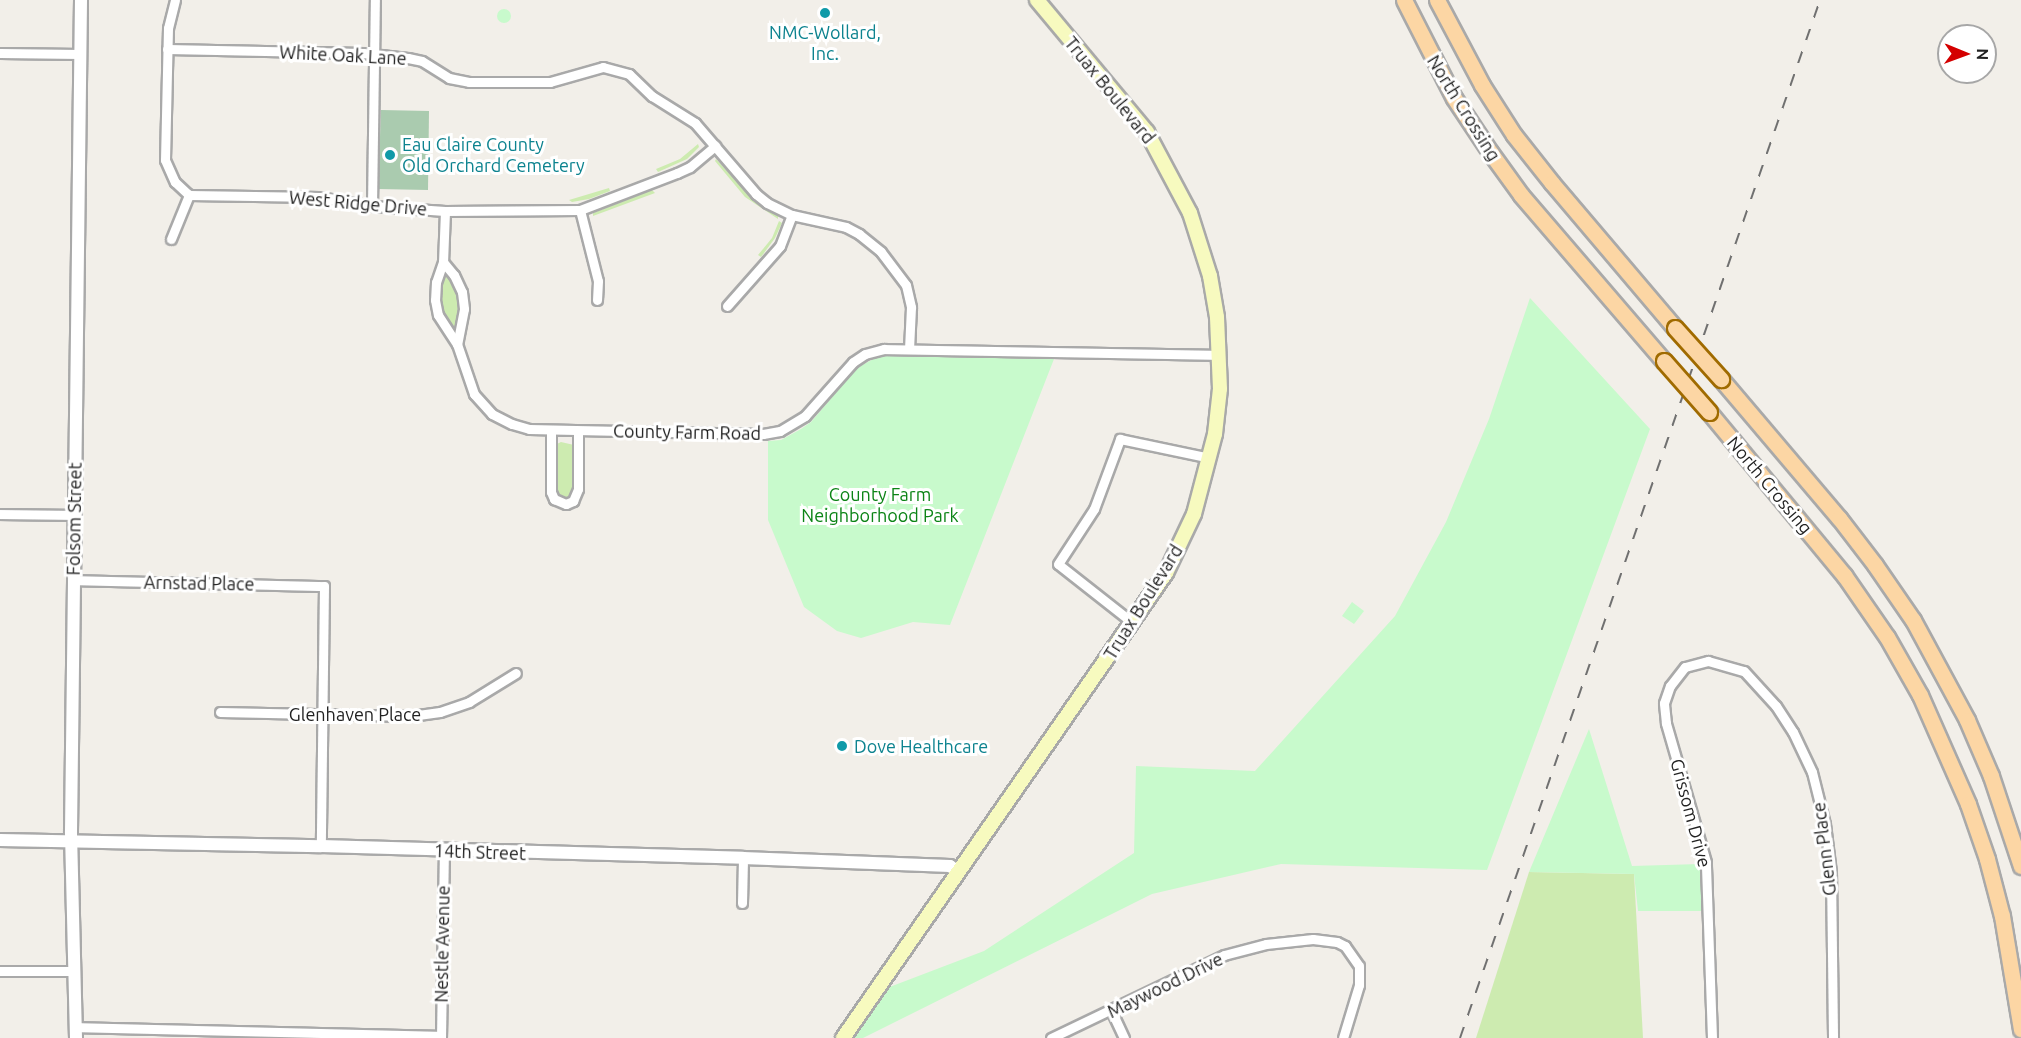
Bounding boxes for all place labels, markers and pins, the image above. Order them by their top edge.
marker: NMC-Wollard, Inc. [818,6,832,20]
place label: NMC-Wollard, Inc. [769,22,881,64]
place label: Eau Claire County Old Orchard Cemetery [402,134,585,176]
marker: Eau Claire County Old Orchard Cemetery [383,148,397,162]
place label: Dove Healthcare [854,735,988,757]
marker: Dove Healthcare [835,739,849,753]

